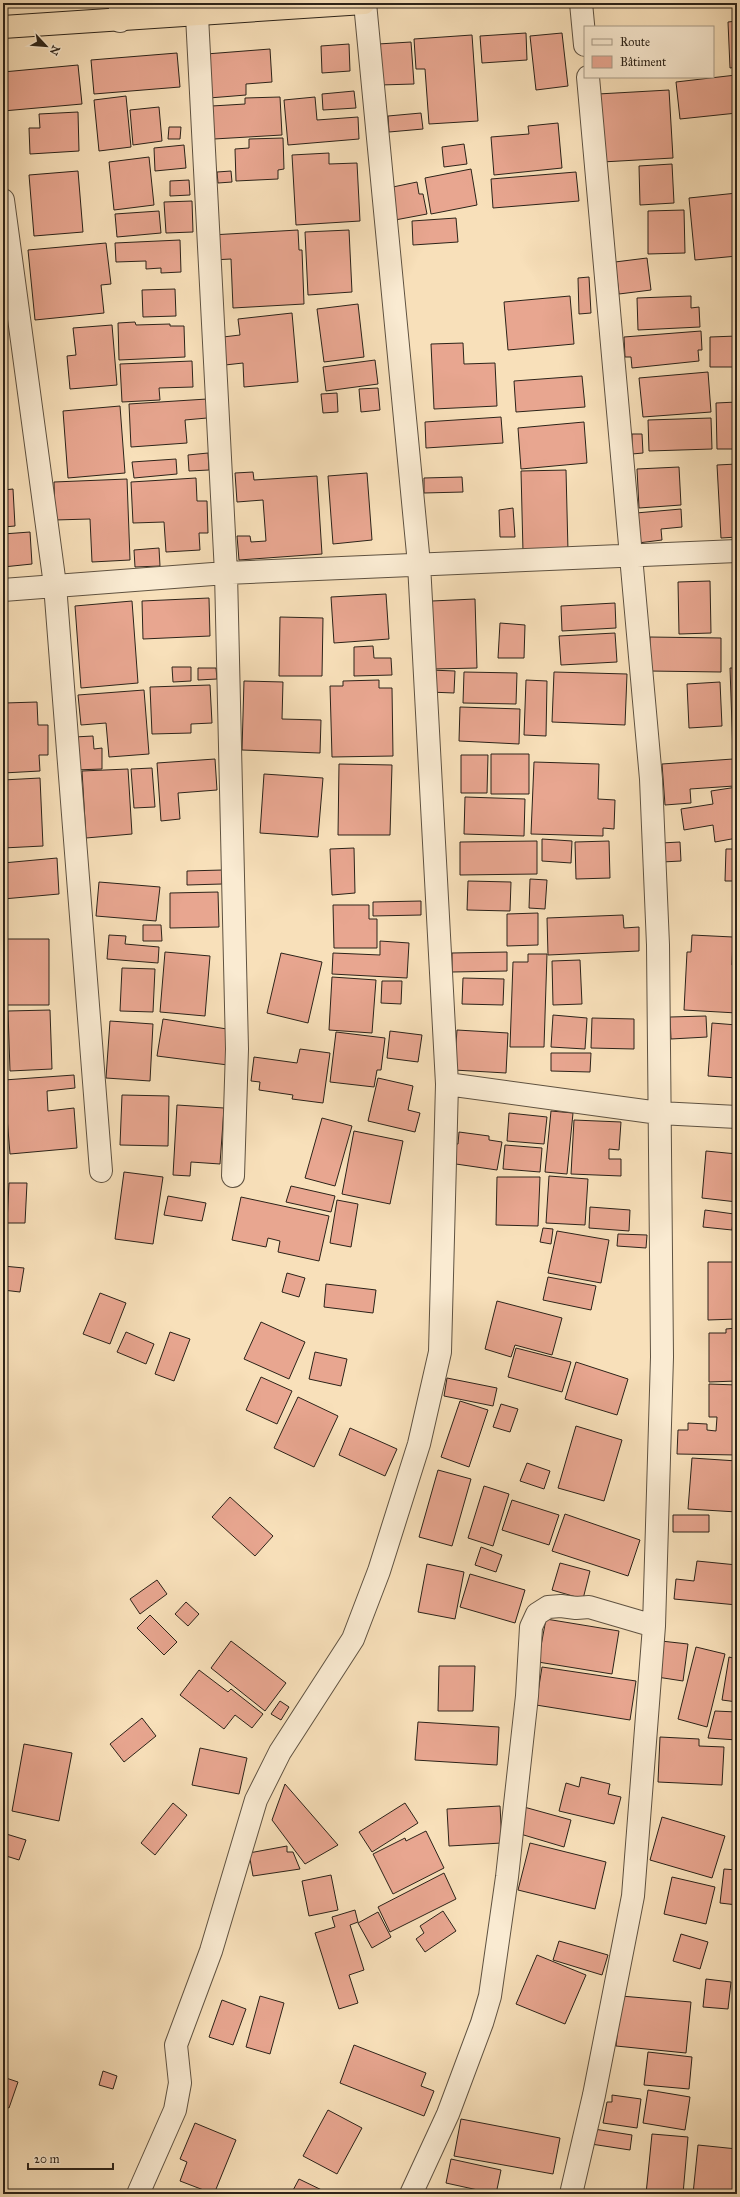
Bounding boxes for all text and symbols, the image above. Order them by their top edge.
north arrow [26,26,66,66]
legend [584,26,714,78]
text: Route [620,35,650,49]
text: N [46,43,62,58]
text: Bâtiment [620,55,667,69]
scale bar [28,2145,113,2171]
text: 20 m [34,2152,60,2166]

